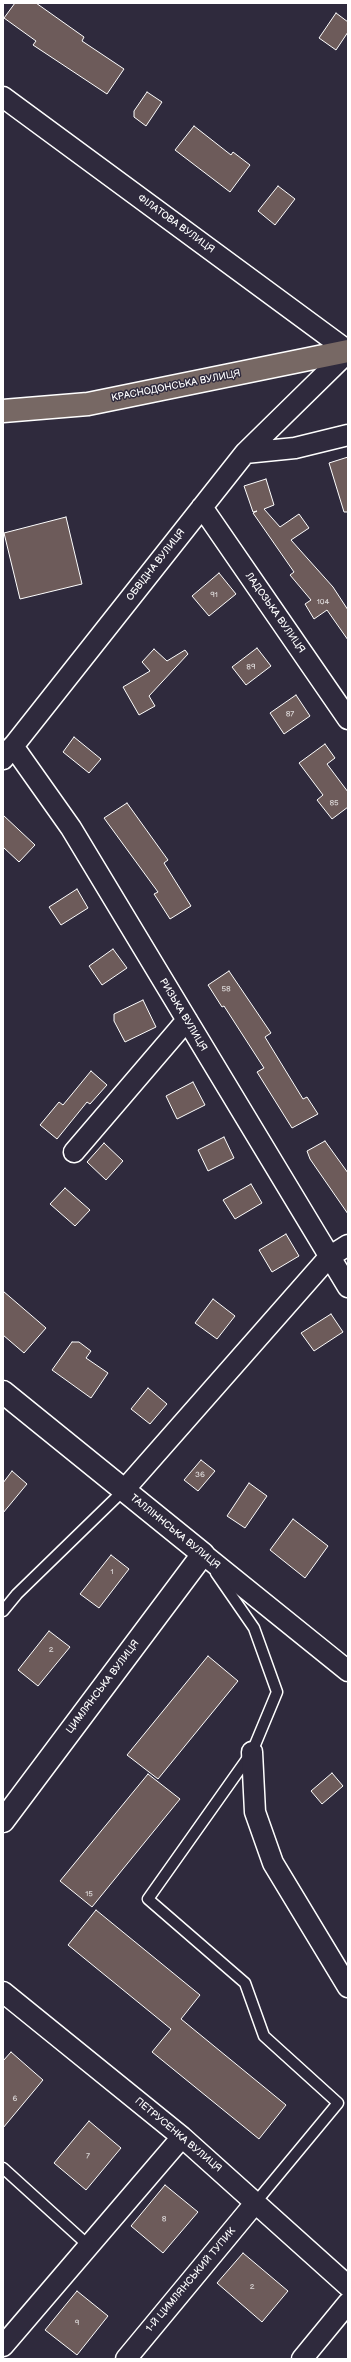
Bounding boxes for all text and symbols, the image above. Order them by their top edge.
street label: ФІЛАТОВА ВУЛИЦЯ [135,192,217,256]
street label: КРАСНОДОНСЬКА ВУЛИЦЯ [110,368,242,404]
street label: ОБВІДНА ВУЛИЦЯ [124,527,188,603]
street label: ЛАДОЗЬКА ВУЛИЦЯ [243,570,307,656]
house number: 91 [210,590,218,600]
house number: 104 [317,597,329,607]
house number: 89 [246,662,256,672]
house number: 87 [286,709,294,719]
house number: 85 [329,798,339,808]
street label: РИЗЬКА ВУЛИЦЯ [157,976,209,1054]
house number: 58 [221,984,231,994]
house number: 36 [195,1470,205,1480]
street label: ТАЛЛІННСЬКА ВУЛИЦЯ [128,1492,222,1572]
house number: 1 [110,1567,114,1577]
street label: ЦИМЛЯНСЬКА ВУЛИЦЯ [64,1638,142,1736]
house number: 2 [49,1645,53,1655]
house number: 15 [85,1889,93,1899]
house number: 6 [13,2094,17,2104]
street label: ПЕТРУСЕНКА ВУЛИЦЯ [132,2095,224,2175]
house number: 7 [86,2151,90,2161]
house number: 8 [162,2214,166,2224]
street label: 1-Й ЦИМЛЯНСЬКИЙ ТУПИК [144,2225,238,2335]
house number: 2 [250,2282,254,2292]
house number: 9 [75,2318,79,2328]

